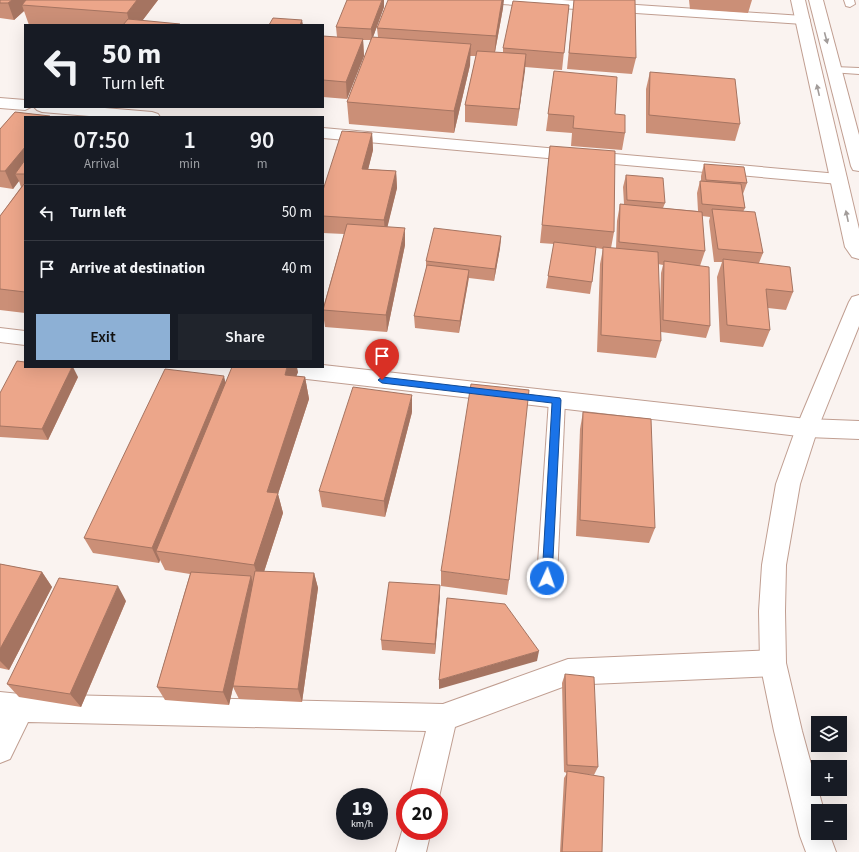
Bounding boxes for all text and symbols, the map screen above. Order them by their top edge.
one-way arrow [823,32,829,44]
text: 50 m [102,34,161,74]
icon: left [36,40,88,92]
text: Turn left [102,71,164,96]
one-way arrow [814,84,820,96]
text: 07:50 [74,123,129,158]
text: 1 [183,123,196,158]
text: 90 [250,123,274,158]
text: Arrival [84,155,119,173]
text: min [179,155,200,173]
text: m [257,155,267,173]
icon: left [36,202,58,224]
text: Turn left [70,202,126,223]
text: 50 m [282,202,312,223]
one-way arrow [844,210,850,223]
icon: arrive [36,258,58,280]
text: Arrive at destination [70,258,205,279]
text: 40 m [282,258,312,279]
button: Exit [36,314,170,360]
button: Share [178,314,312,360]
pin [365,339,399,380]
icon: arrive [371,345,393,367]
position arrow [526,557,568,599]
map controls [811,716,847,840]
button: layers [811,716,847,752]
button: + [811,760,847,796]
speed limit sign: 20 [396,788,448,840]
text: 19 [351,795,373,823]
button: − [811,804,847,840]
text: km/h [351,817,373,831]

